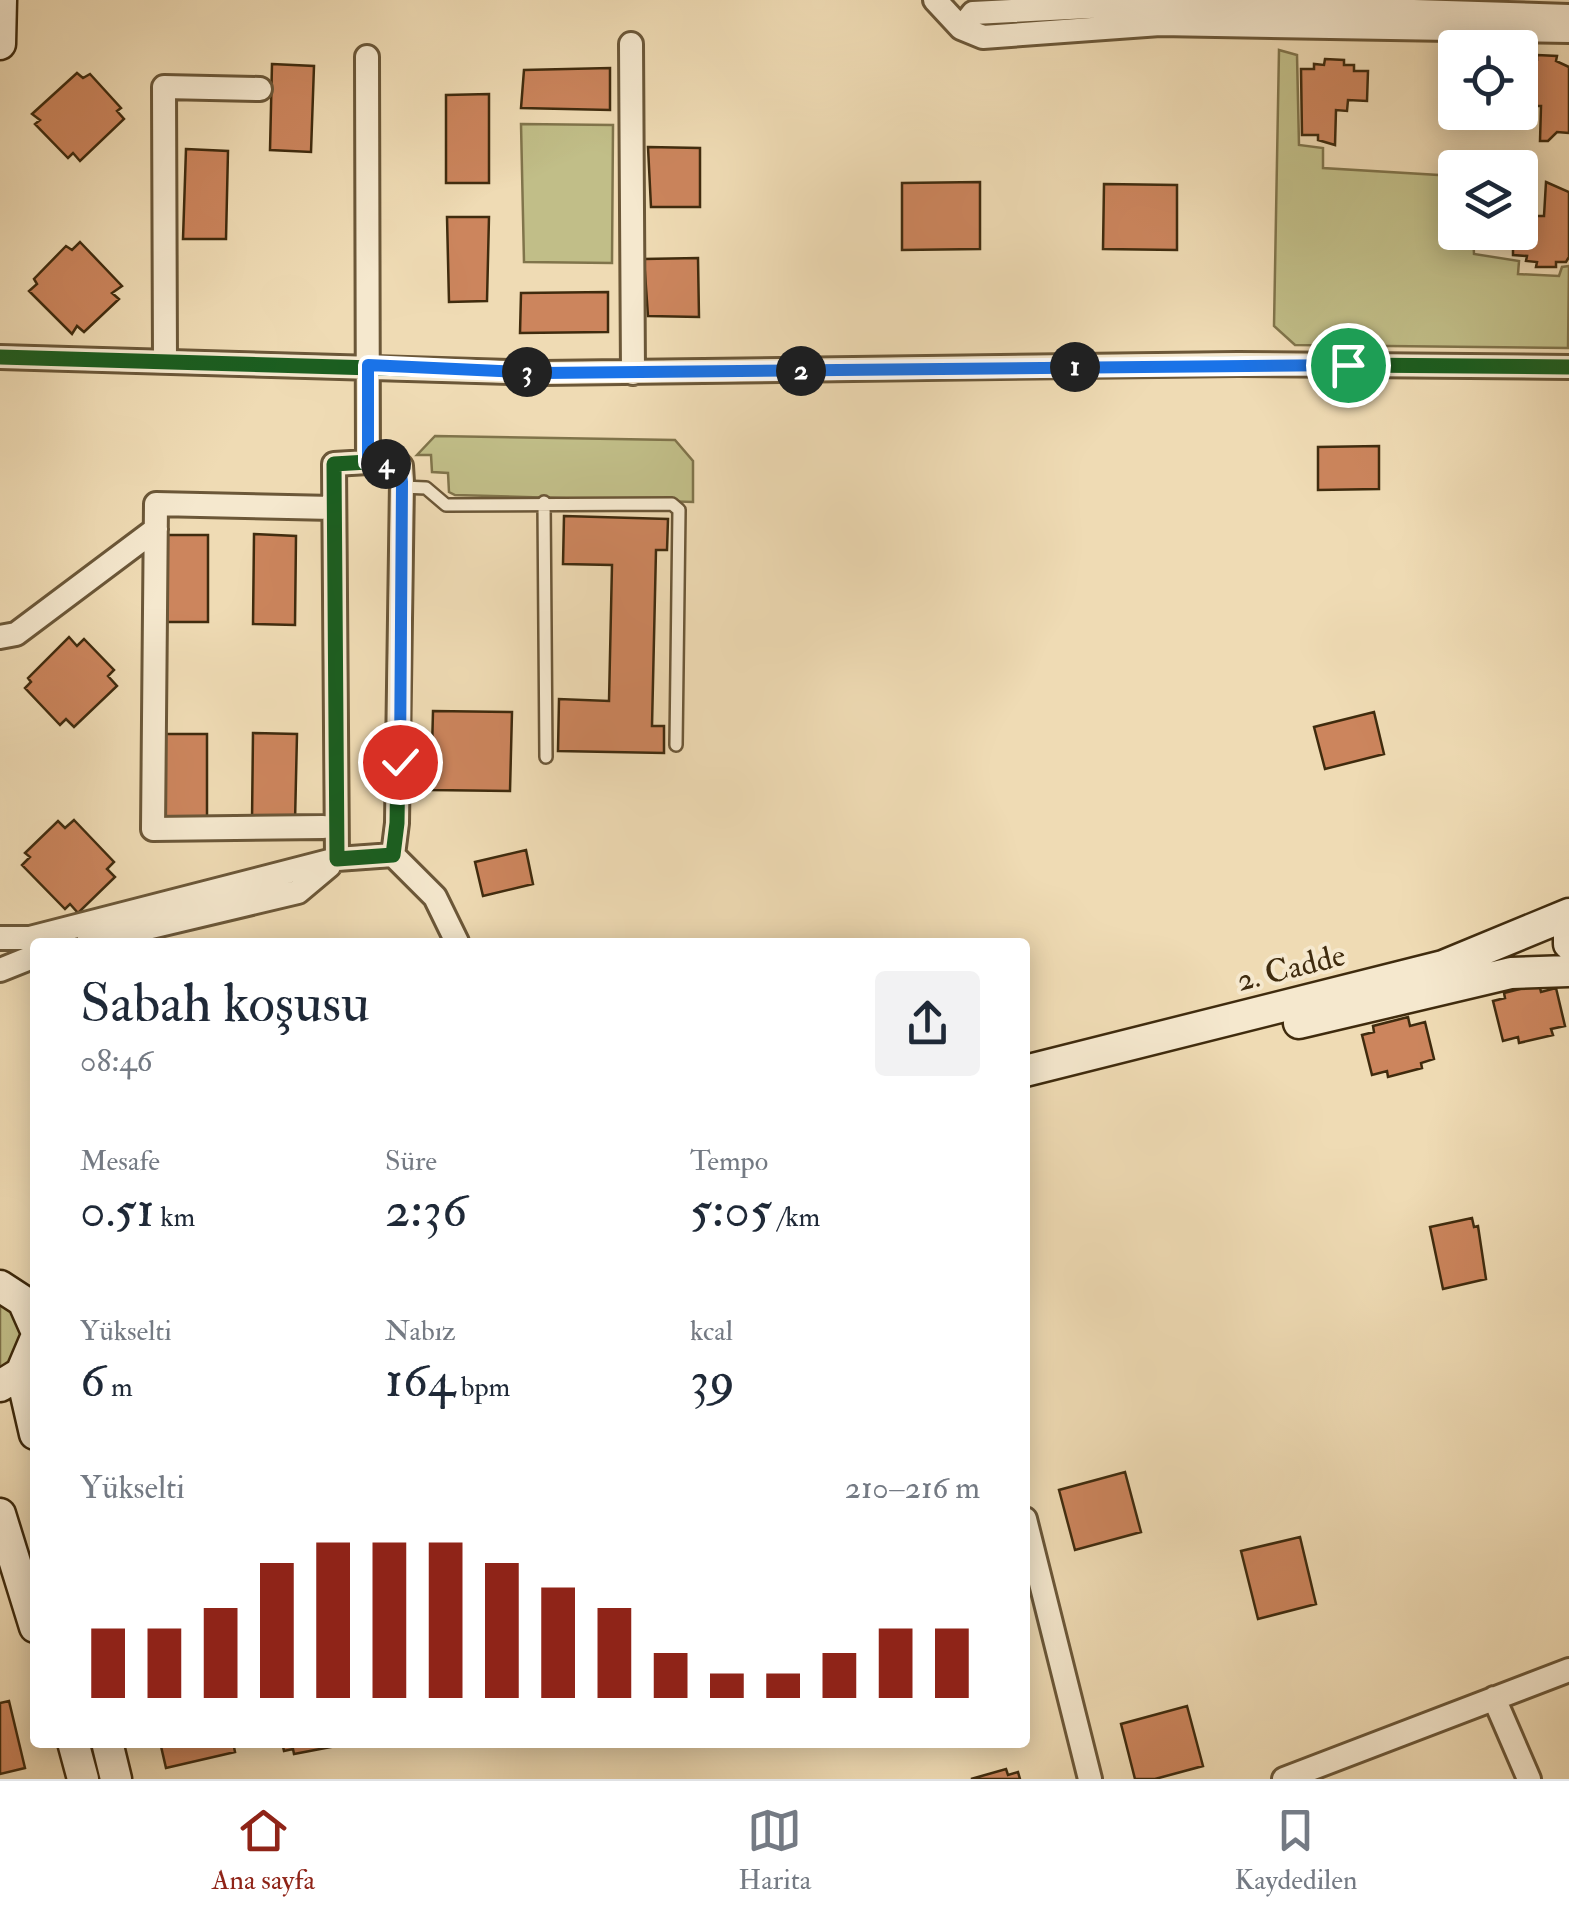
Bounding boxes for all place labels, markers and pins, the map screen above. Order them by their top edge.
pin [1306,323,1391,408]
pin: 1 [1050,342,1100,392]
pin: 2 [776,346,826,396]
pin: 3 [502,347,552,397]
pin: 4 [361,439,411,489]
pin [358,720,443,805]

